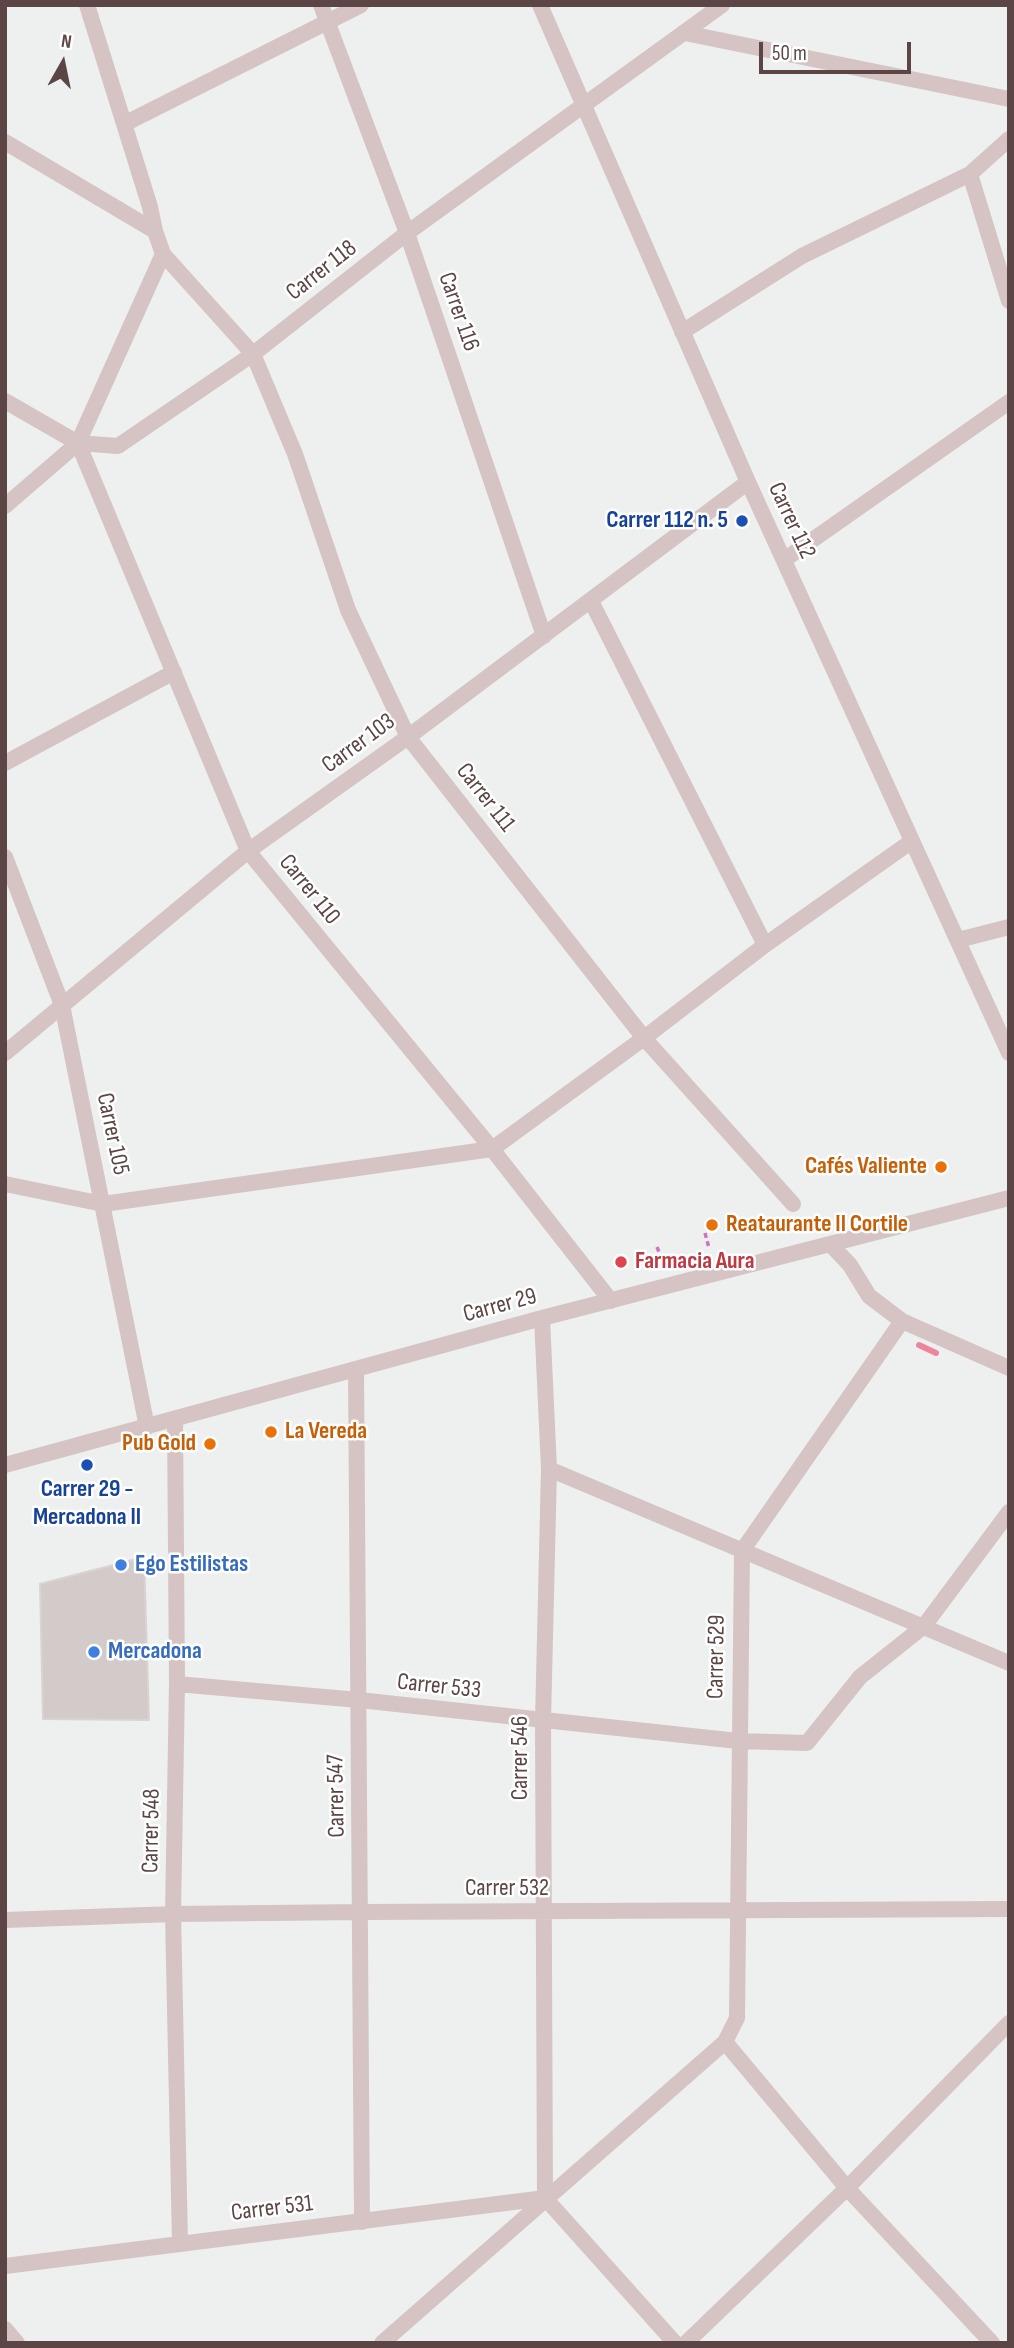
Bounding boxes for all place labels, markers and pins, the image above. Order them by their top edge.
place label: Carrer 112 n. 5 [606,507,728,535]
marker: Carrer 112 n. 5 [734,513,750,529]
place label: Cafés Valiente [805,1153,927,1181]
marker: Cafés Valiente [933,1159,949,1175]
place label: Reataurante II Cortile [726,1211,908,1239]
marker: Reataurante II Cortile [704,1217,720,1233]
place label: Farmacia Aura [635,1248,754,1276]
marker: Farmacia Aura [613,1254,629,1270]
place label: La Vereda [285,1418,367,1446]
marker: La Vereda [263,1424,279,1440]
place label: Pub Gold [122,1430,196,1458]
marker: Pub Gold [202,1436,218,1452]
marker: Carrer 29 - Mercadona II [79,1457,95,1473]
place label: Carrer 29 - Mercadona II [33,1476,141,1532]
place label: Ego Estilistas [135,1551,248,1579]
marker: Ego Estilistas [113,1557,129,1573]
place label: Mercadona [108,1638,202,1666]
marker: Mercadona [86,1644,102,1660]

